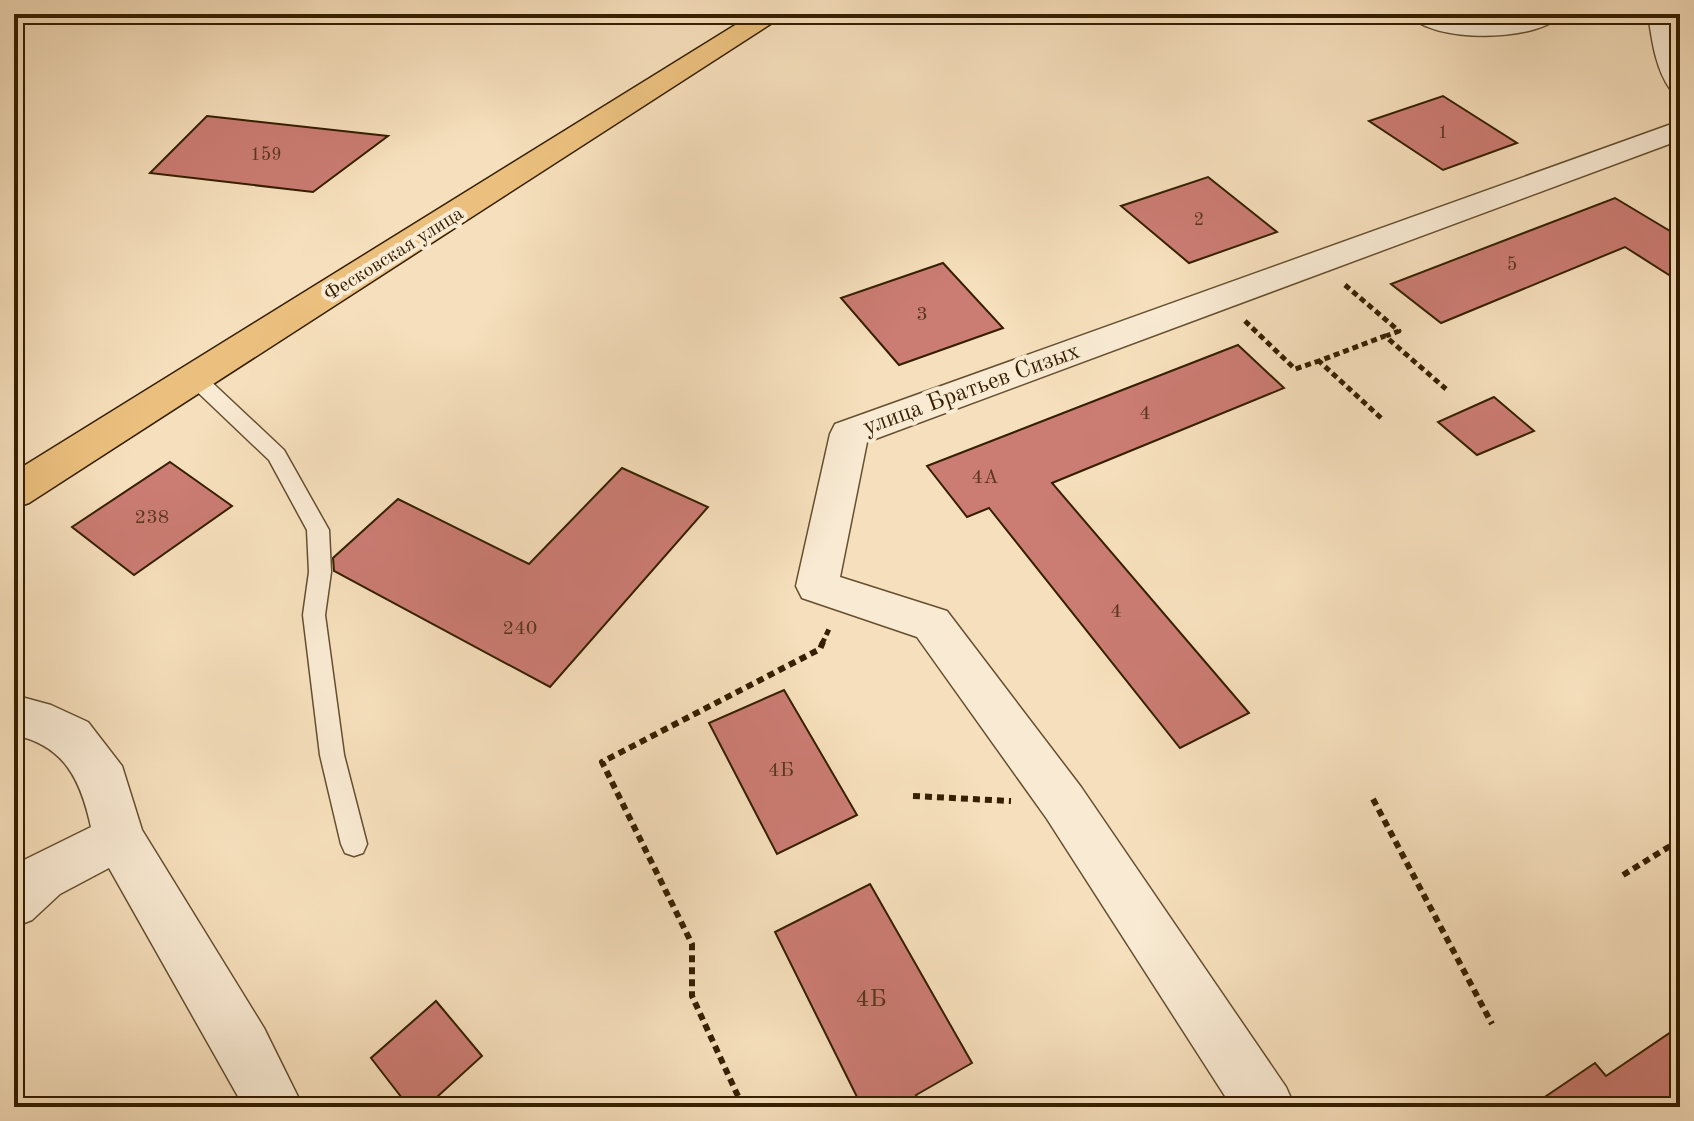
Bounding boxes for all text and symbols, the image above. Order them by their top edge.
house number: 1 [1438,124,1448,142]
house number: 159 [250,146,282,164]
street label: Фесковская улица [321,204,467,306]
house number: 2 [1194,211,1204,229]
house number: 5 [1507,256,1517,274]
house number: 3 [916,305,928,325]
street label: улица Братьев Сизых [860,339,1083,440]
house number: 4 [1139,404,1151,424]
house number: 4А [972,468,998,488]
house number: 238 [135,508,169,528]
house number: 4 [1110,602,1122,622]
house number: 240 [503,619,537,639]
house number: 4Б [768,761,794,781]
house number: 4Б [856,988,886,1012]

